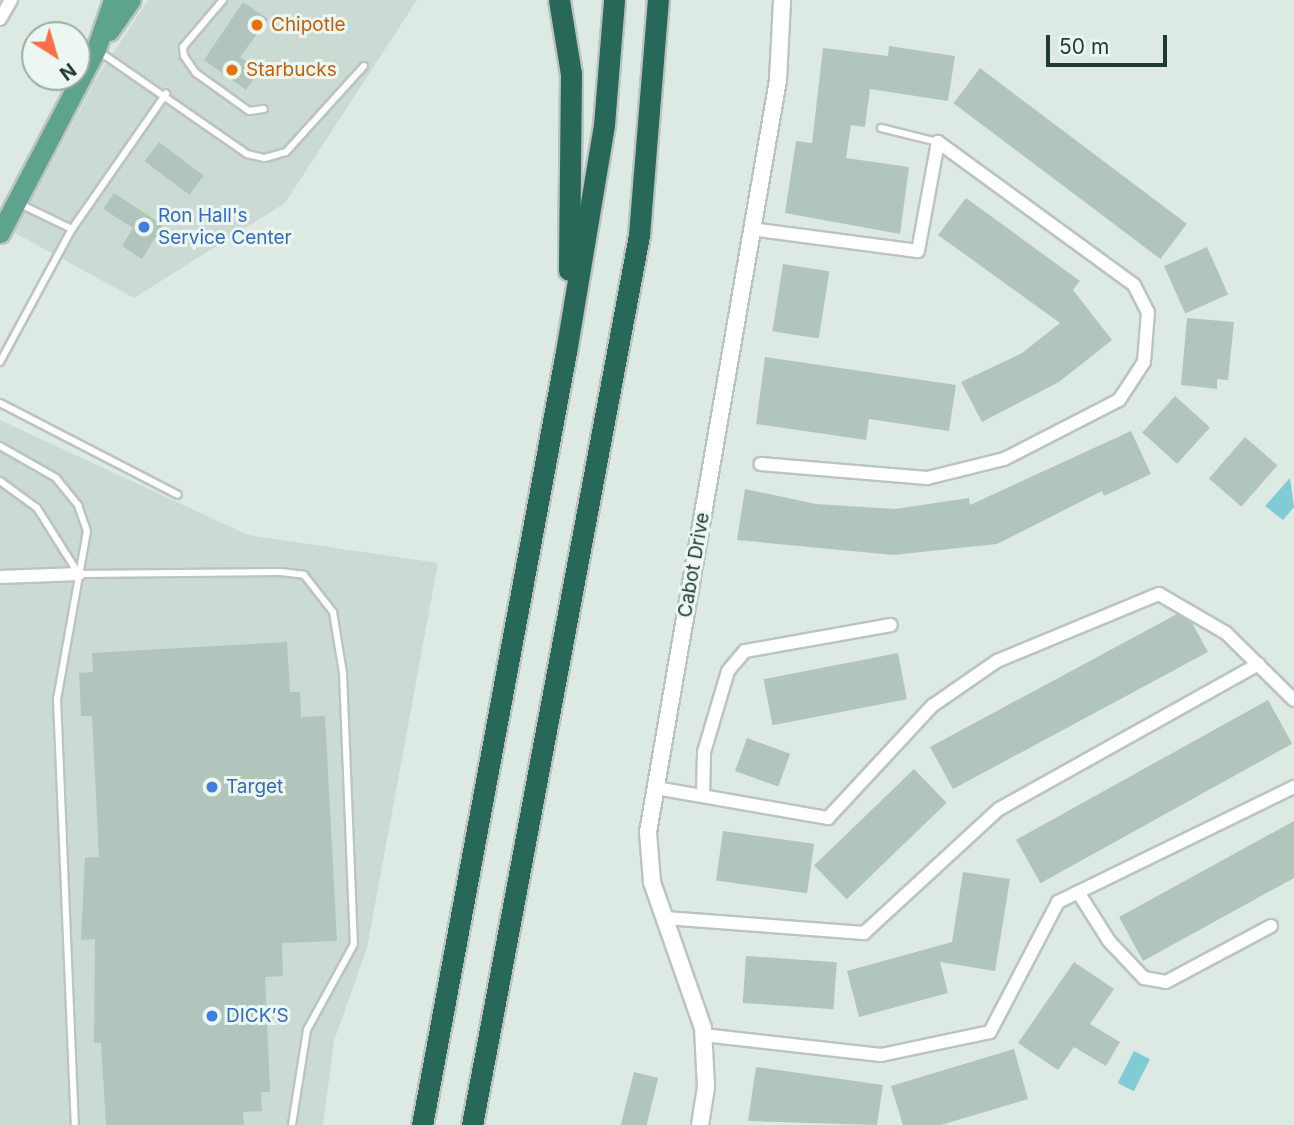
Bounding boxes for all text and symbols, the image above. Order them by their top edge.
place label: Chipotle [271,14,346,36]
marker: Chipotle [249,17,265,33]
north arrow [21,21,91,91]
scale bar [1049,21,1170,65]
text: 50 m [1059,34,1109,59]
text: N [55,58,80,85]
place label: Starbucks [246,59,337,81]
marker: Starbucks [224,62,240,78]
place label: Ron Hall's Service Center [158,205,292,249]
marker: Ron Hall's Service Center [136,219,152,235]
street label: Cabot Drive [674,511,714,619]
place label: Target [226,776,283,798]
marker: Target [204,779,220,795]
place label: DICK’S [226,1005,289,1027]
marker: DICK’S [204,1008,220,1024]

